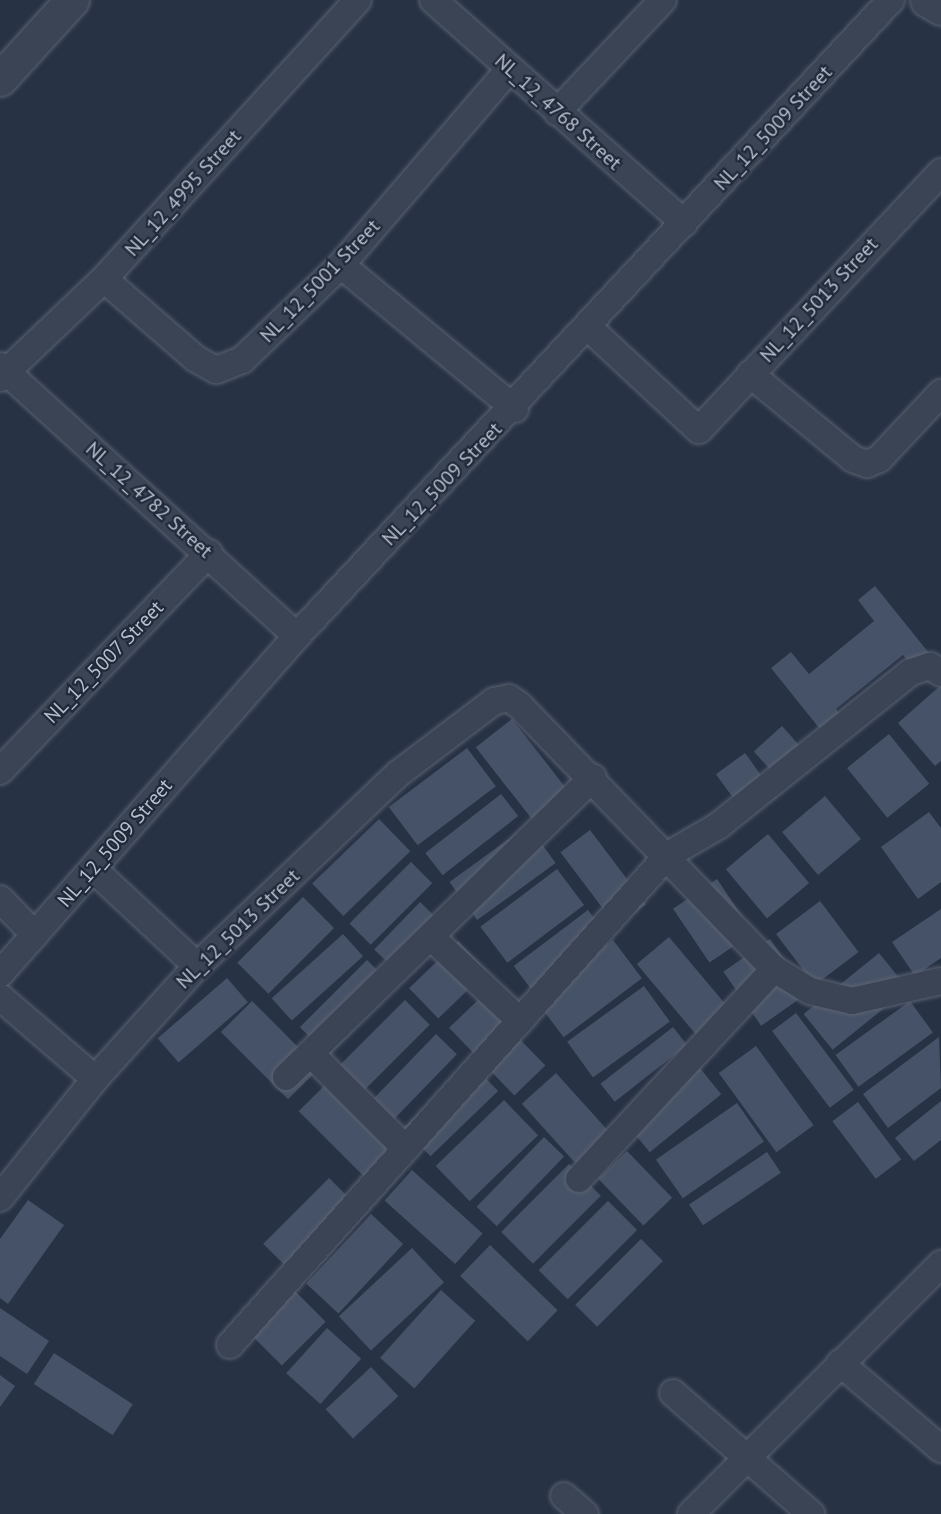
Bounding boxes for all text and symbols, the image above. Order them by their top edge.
street label: NL_12_4768 Street [490,49,626,175]
street label: NL_12_5009 Street [709,61,837,195]
street label: NL_12_4995 Street [120,125,246,261]
street label: NL_12_5001 Street [255,214,385,348]
street label: NL_12_5013 Street [755,233,883,367]
street label: NL_12_5009 Street [377,417,507,551]
street label: NL_12_4782 Street [81,437,217,563]
street label: NL_12_5007 Street [39,595,169,729]
street label: NL_12_5009 Street [53,774,177,912]
street label: NL_12_5013 Street [171,864,305,994]

